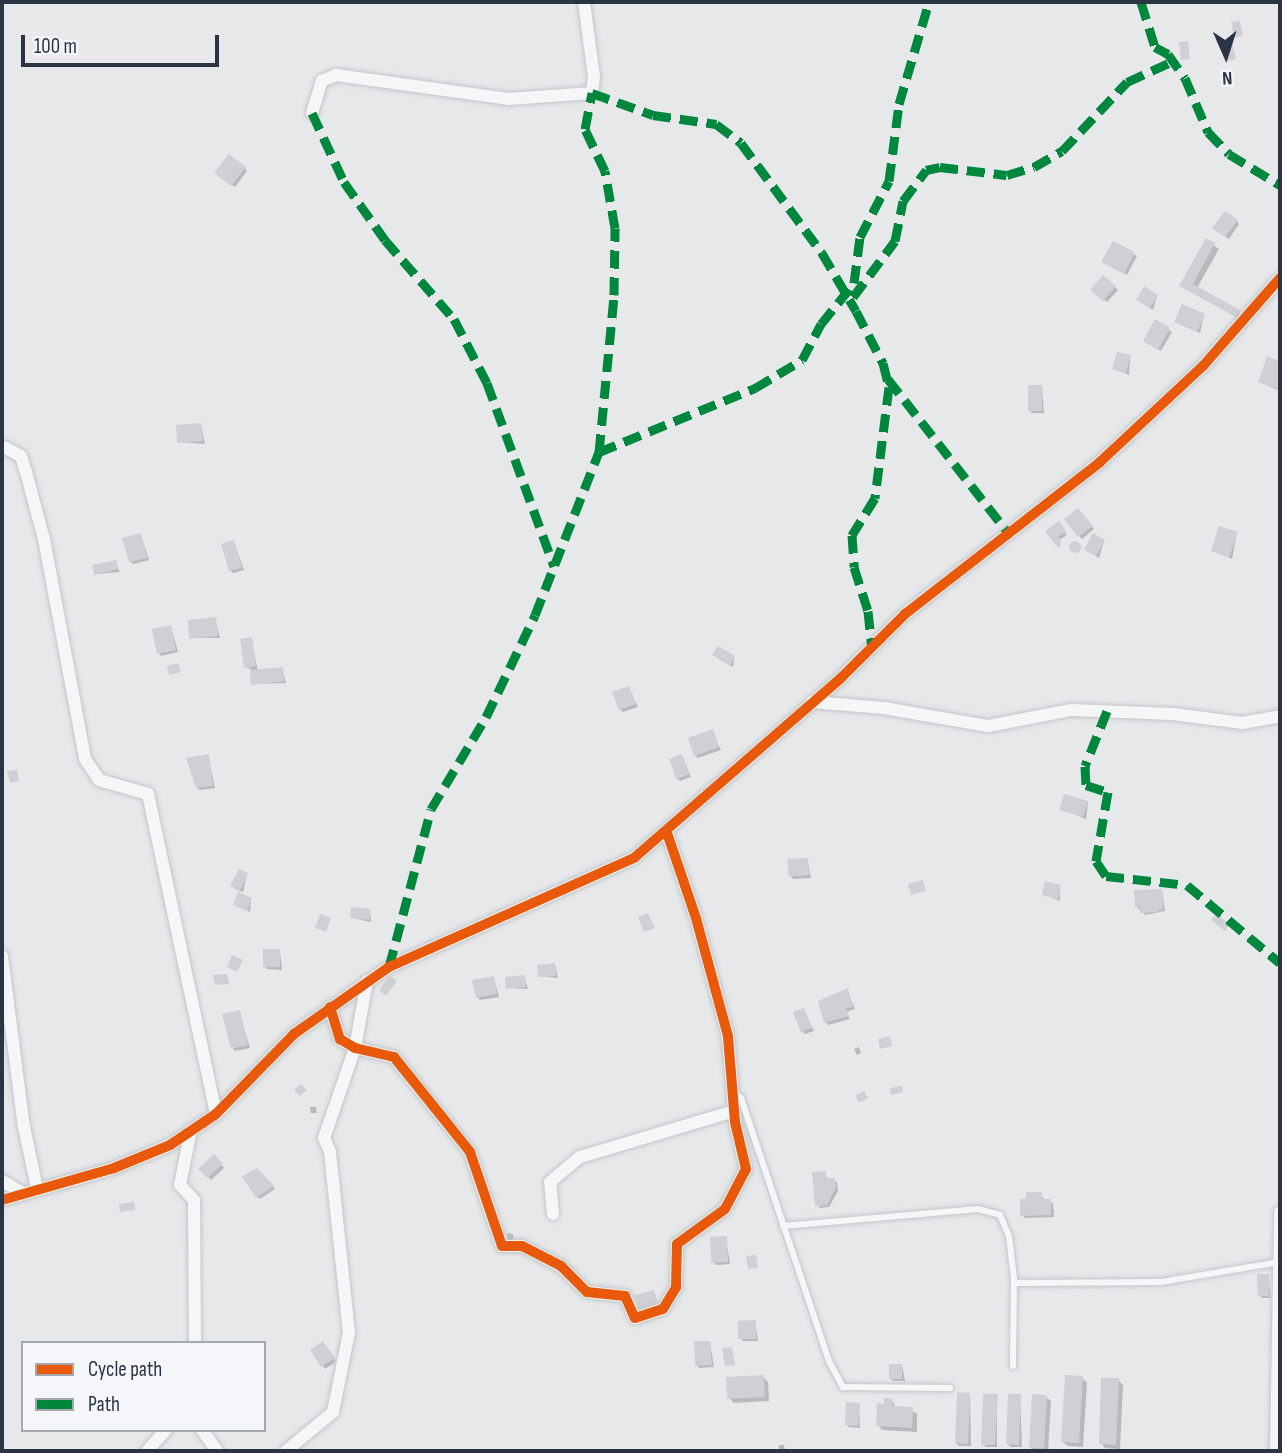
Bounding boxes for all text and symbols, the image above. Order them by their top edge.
scale bar [24,21,222,65]
north arrow [1191,21,1261,91]
text: 100 m [34,34,77,59]
text: N [1221,66,1233,89]
legend [21,1341,266,1432]
text: Cycle path [88,1357,162,1382]
text: Path [88,1392,120,1417]

